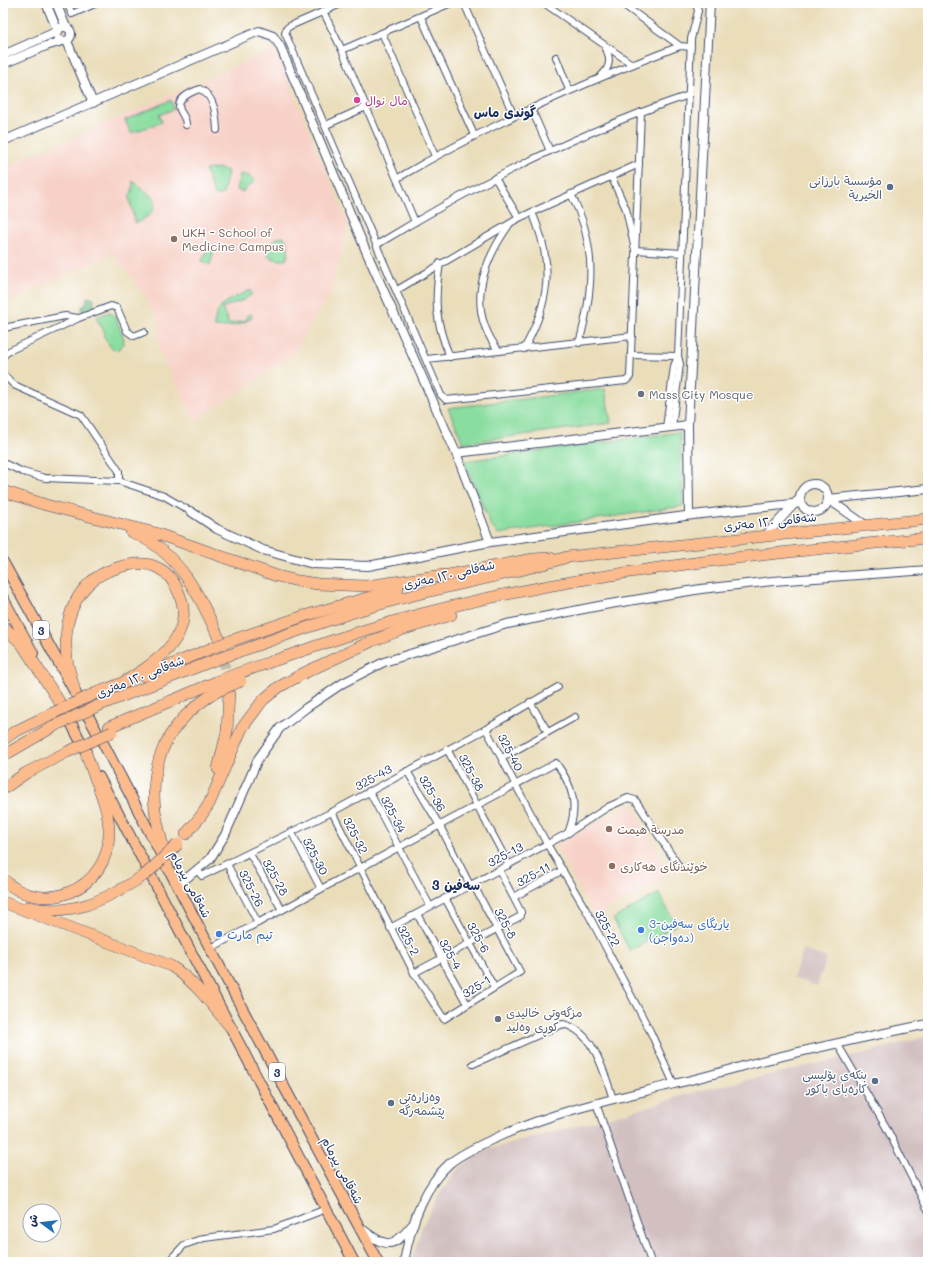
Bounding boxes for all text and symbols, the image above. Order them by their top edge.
place label: مال نوال [365,92,408,108]
marker: مال نوال [352,95,362,105]
district label: گوندی ماس [474,103,536,121]
place label: مؤسسة بارزانی الخیریة [809,172,882,202]
marker: مؤسسة بارزانی الخیریة [885,182,895,192]
place label: UKH - School of Medicine Campus [182,224,284,254]
marker: UKH - School of Medicine Campus [169,234,179,244]
place label: Mass City Mosque [649,386,753,402]
marker: Mass City Mosque [636,389,646,399]
street label: شەقامی ١٢٠ مەتری [723,508,817,535]
street label: شەقامی ١٢٠ مەتری [402,556,497,593]
road number: 3 [33,621,49,639]
street label: شەقامی ١٢٠ مەتری [94,651,187,702]
street label: 325-40 [494,730,528,774]
street label: 325-38 [456,751,488,793]
street label: 325-43 [352,760,394,794]
street label: 325-36 [416,772,450,814]
street label: 325-34 [378,793,410,835]
street label: 325-32 [340,814,372,856]
place label: مدرسة هيمت [617,821,684,837]
marker: مدرسة هيمت [604,824,614,834]
street label: 325-30 [299,834,333,878]
street label: 325-13 [484,838,526,870]
street label: شەقامی پیرمام [165,848,215,921]
street label: 325-28 [259,856,293,898]
street label: 325-11 [513,858,553,890]
place label: خوێندنگای هەکاری [620,858,708,874]
marker: خوێندنگای هەکاری [607,861,617,871]
street label: 325-26 [236,867,268,909]
district label: سەفین 3 [432,876,480,894]
street label: 325-8 [491,905,521,941]
street label: 325-22 [592,907,624,949]
place label: یاریگای سەفین-3 (دەواجن) [649,915,730,946]
street label: 325-6 [464,919,494,955]
street label: 325-2 [394,922,424,958]
marker: یاریگای سەفین-3 (دەواجن) [636,925,646,935]
place label: تيم مارت [227,926,273,944]
marker: تيم مارت [214,929,224,939]
street label: 325-4 [436,936,466,972]
street label: 325-1 [459,971,493,1001]
place label: مزگەوتی خالیدی کوڕی وەلید [506,1004,582,1037]
marker: مزگەوتی خالیدی کوڕی وەلید [493,1014,503,1024]
road number: 3 [269,1063,285,1081]
place label: بنکەی پۆلیسی کارەبای باکور [802,1066,867,1097]
marker: بنکەی پۆلیسی کارەبای باکور [870,1076,880,1086]
place label: وەزارەتی پێشمەرگە [399,1088,445,1119]
marker: وەزارەتی پێشمەرگە [386,1098,396,1108]
street label: شەقامی پیرمام [317,1134,367,1207]
north arrow [22,1203,62,1243]
text: ش [23,1212,41,1228]

